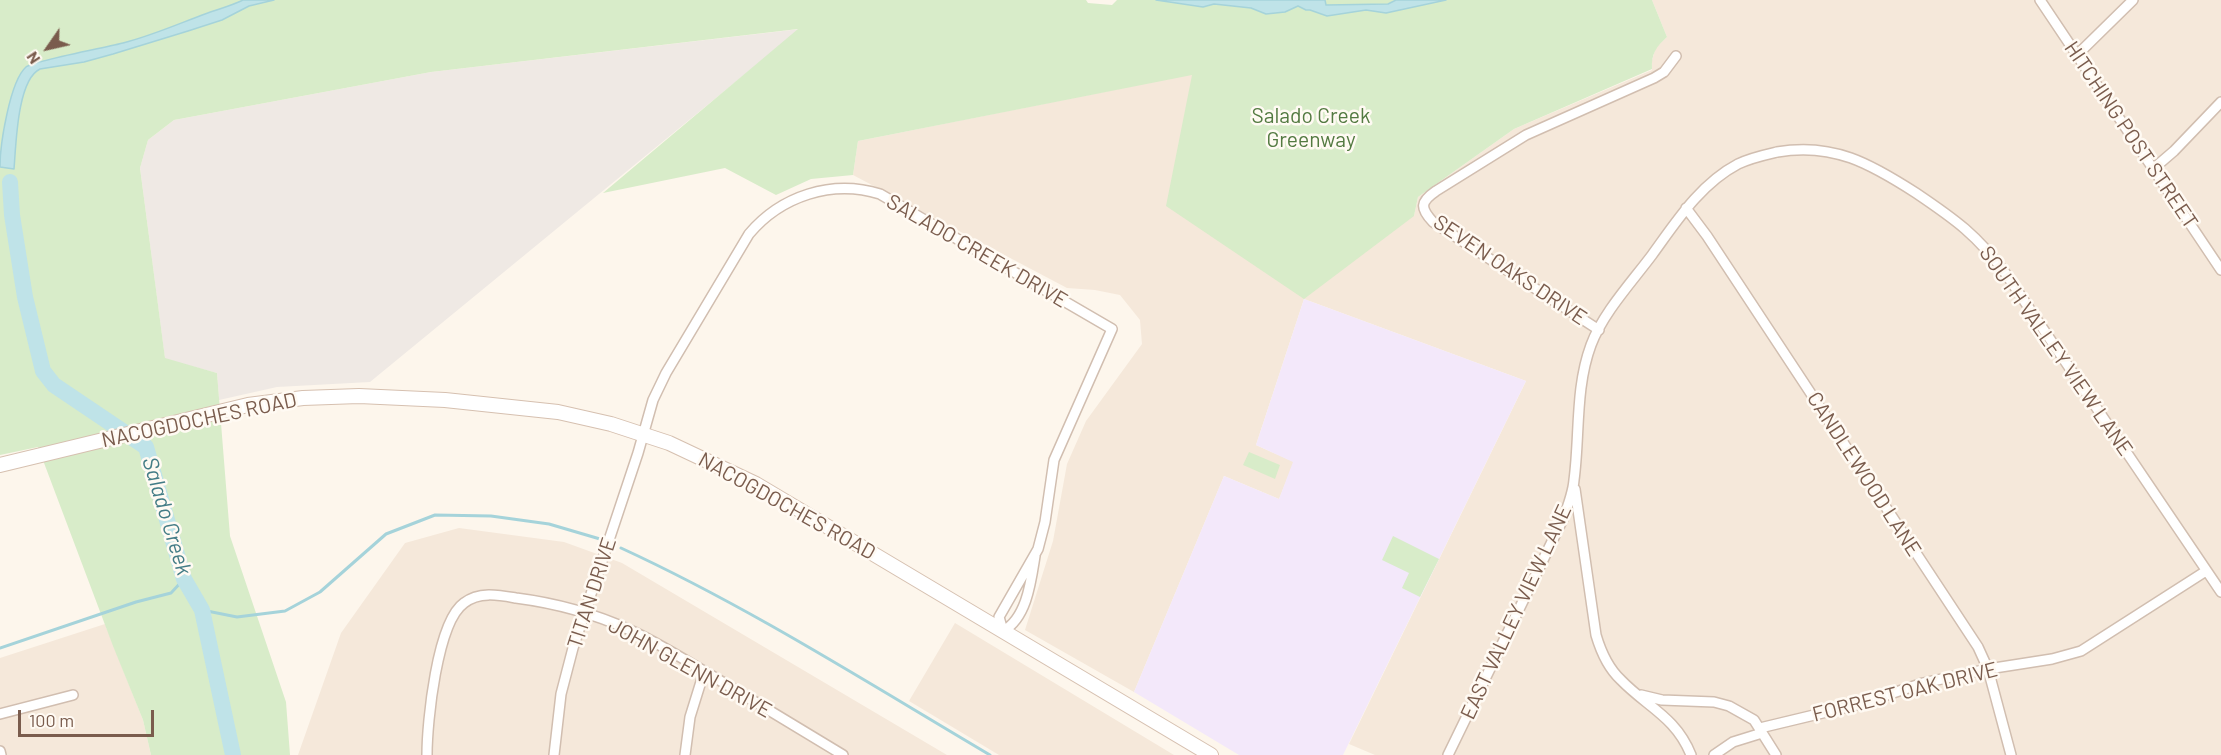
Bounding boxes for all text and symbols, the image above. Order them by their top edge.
north arrow [18,18,78,78]
street label: HITCHING POST STREET [2059,36,2203,234]
text: N [22,49,44,68]
park label: Salado Creek Greenway [1252,103,1370,153]
street label: SALADO CREEK DRIVE [882,189,1072,313]
street label: SEVEN OAKS DRIVE [1429,209,1591,331]
street label: SOUTH VALLEY VIEW LANE [1974,241,2138,461]
street label: NACOGDOCHES ROAD [99,387,299,453]
street label: CANDLEWOOD LANE [1801,387,1927,561]
street label: NACOGDOCHES ROAD [694,447,880,565]
water label: Salado Creek [137,454,197,578]
street label: EAST VALLEY VIEW LANE [1455,501,1577,723]
street label: TITAN DRIVE [562,534,622,652]
street label: JOHN GLENN DRIVE [604,613,776,723]
street label: FORREST OAK DRIVE [1810,657,2000,727]
scale bar [21,698,158,736]
text: 100 m [29,709,74,731]

